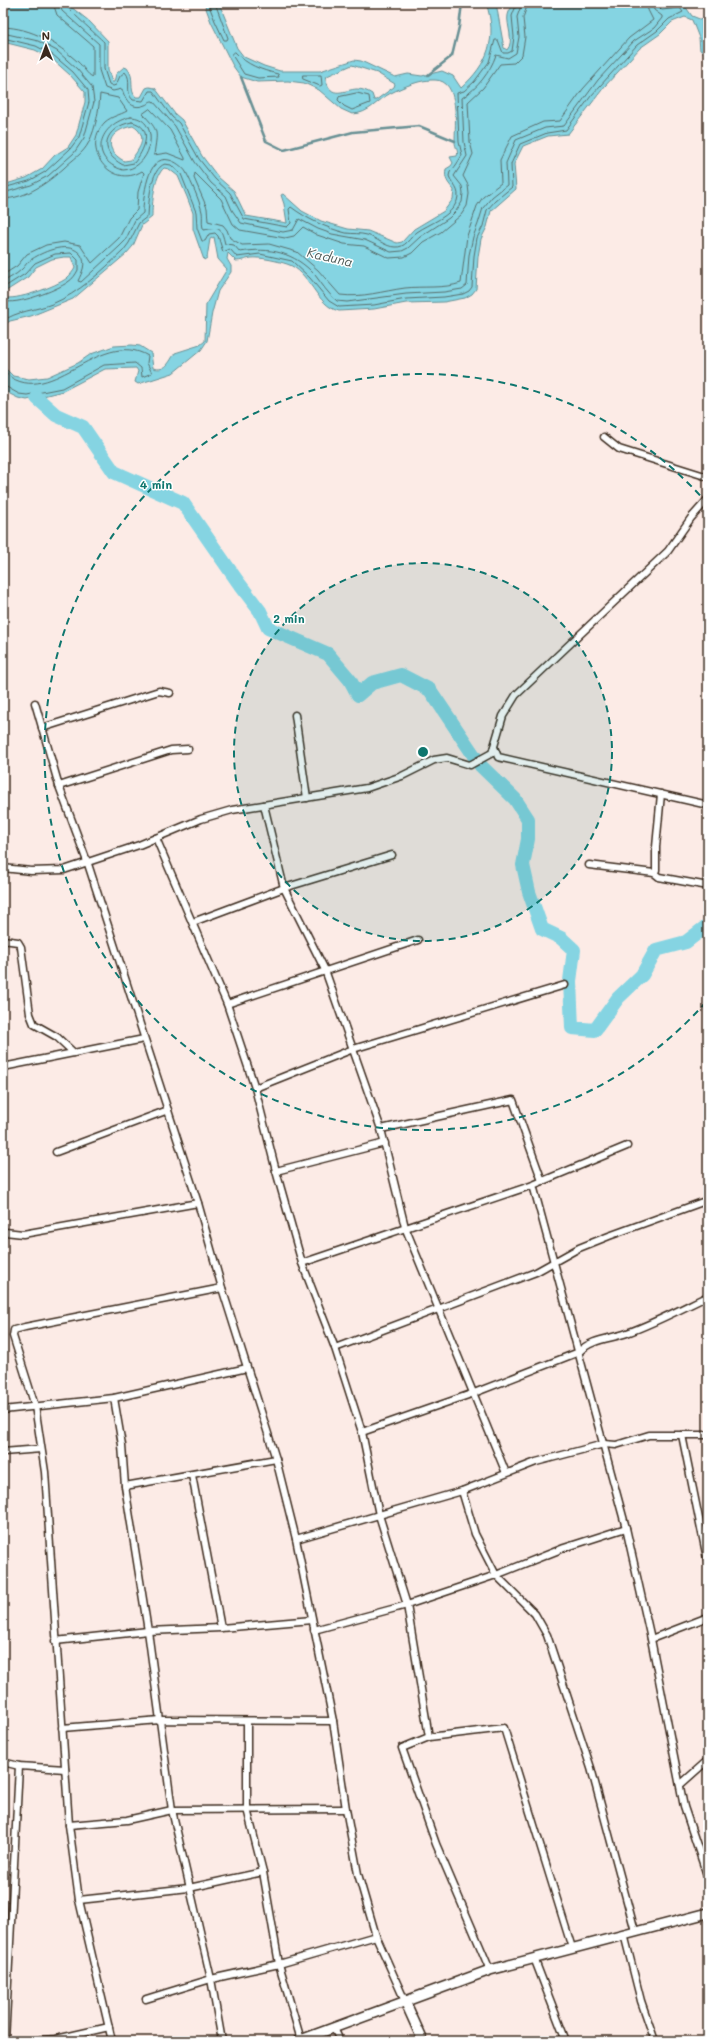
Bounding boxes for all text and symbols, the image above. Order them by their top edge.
north arrow [26,26,66,66]
text: N [42,28,50,43]
water label: Kaduna [305,243,355,270]
text: 4 min [140,476,172,492]
text: 2 min [273,610,305,626]
centre of rings [416,745,430,759]

